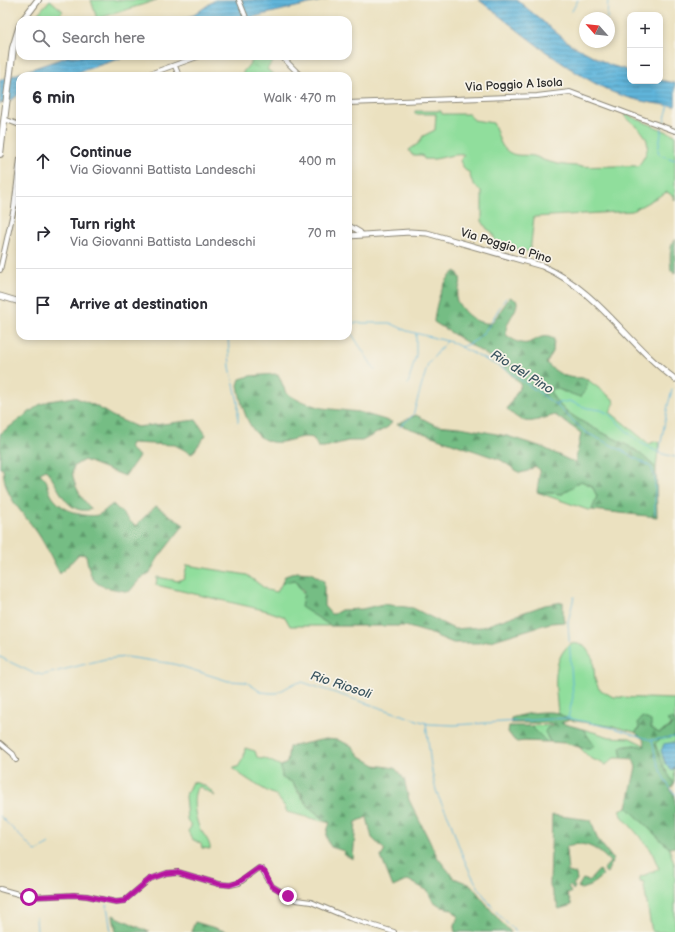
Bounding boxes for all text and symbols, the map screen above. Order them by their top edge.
north arrow [579,12,615,48]
map controls [627,12,663,84]
button: + [627,12,663,48]
search box [16,16,352,60]
icon: search [30,27,52,49]
text: Search here [62,29,145,48]
button: − [627,48,663,84]
street label: Via Poggio A Isola [465,75,563,95]
text: 6 min [32,88,75,108]
text: Walk · 470 m [264,90,336,106]
text: Continue [70,143,132,162]
icon: ahead [32,150,54,172]
text: 400 m [299,153,336,169]
text: Via Giovanni Battista Landeschi [70,162,255,178]
text: Turn right [70,215,135,234]
icon: right [32,222,54,244]
text: 70 m [308,225,336,241]
street label: Via Poggio a Pino [458,225,554,267]
text: Via Giovanni Battista Landeschi [70,234,255,250]
icon: arrive [32,294,54,316]
text: Arrive at destination [70,295,208,314]
water label: Rio del Pino [488,346,557,398]
water label: Rio Riosoli [309,668,375,703]
route end [279,887,297,905]
route start [20,888,38,906]

